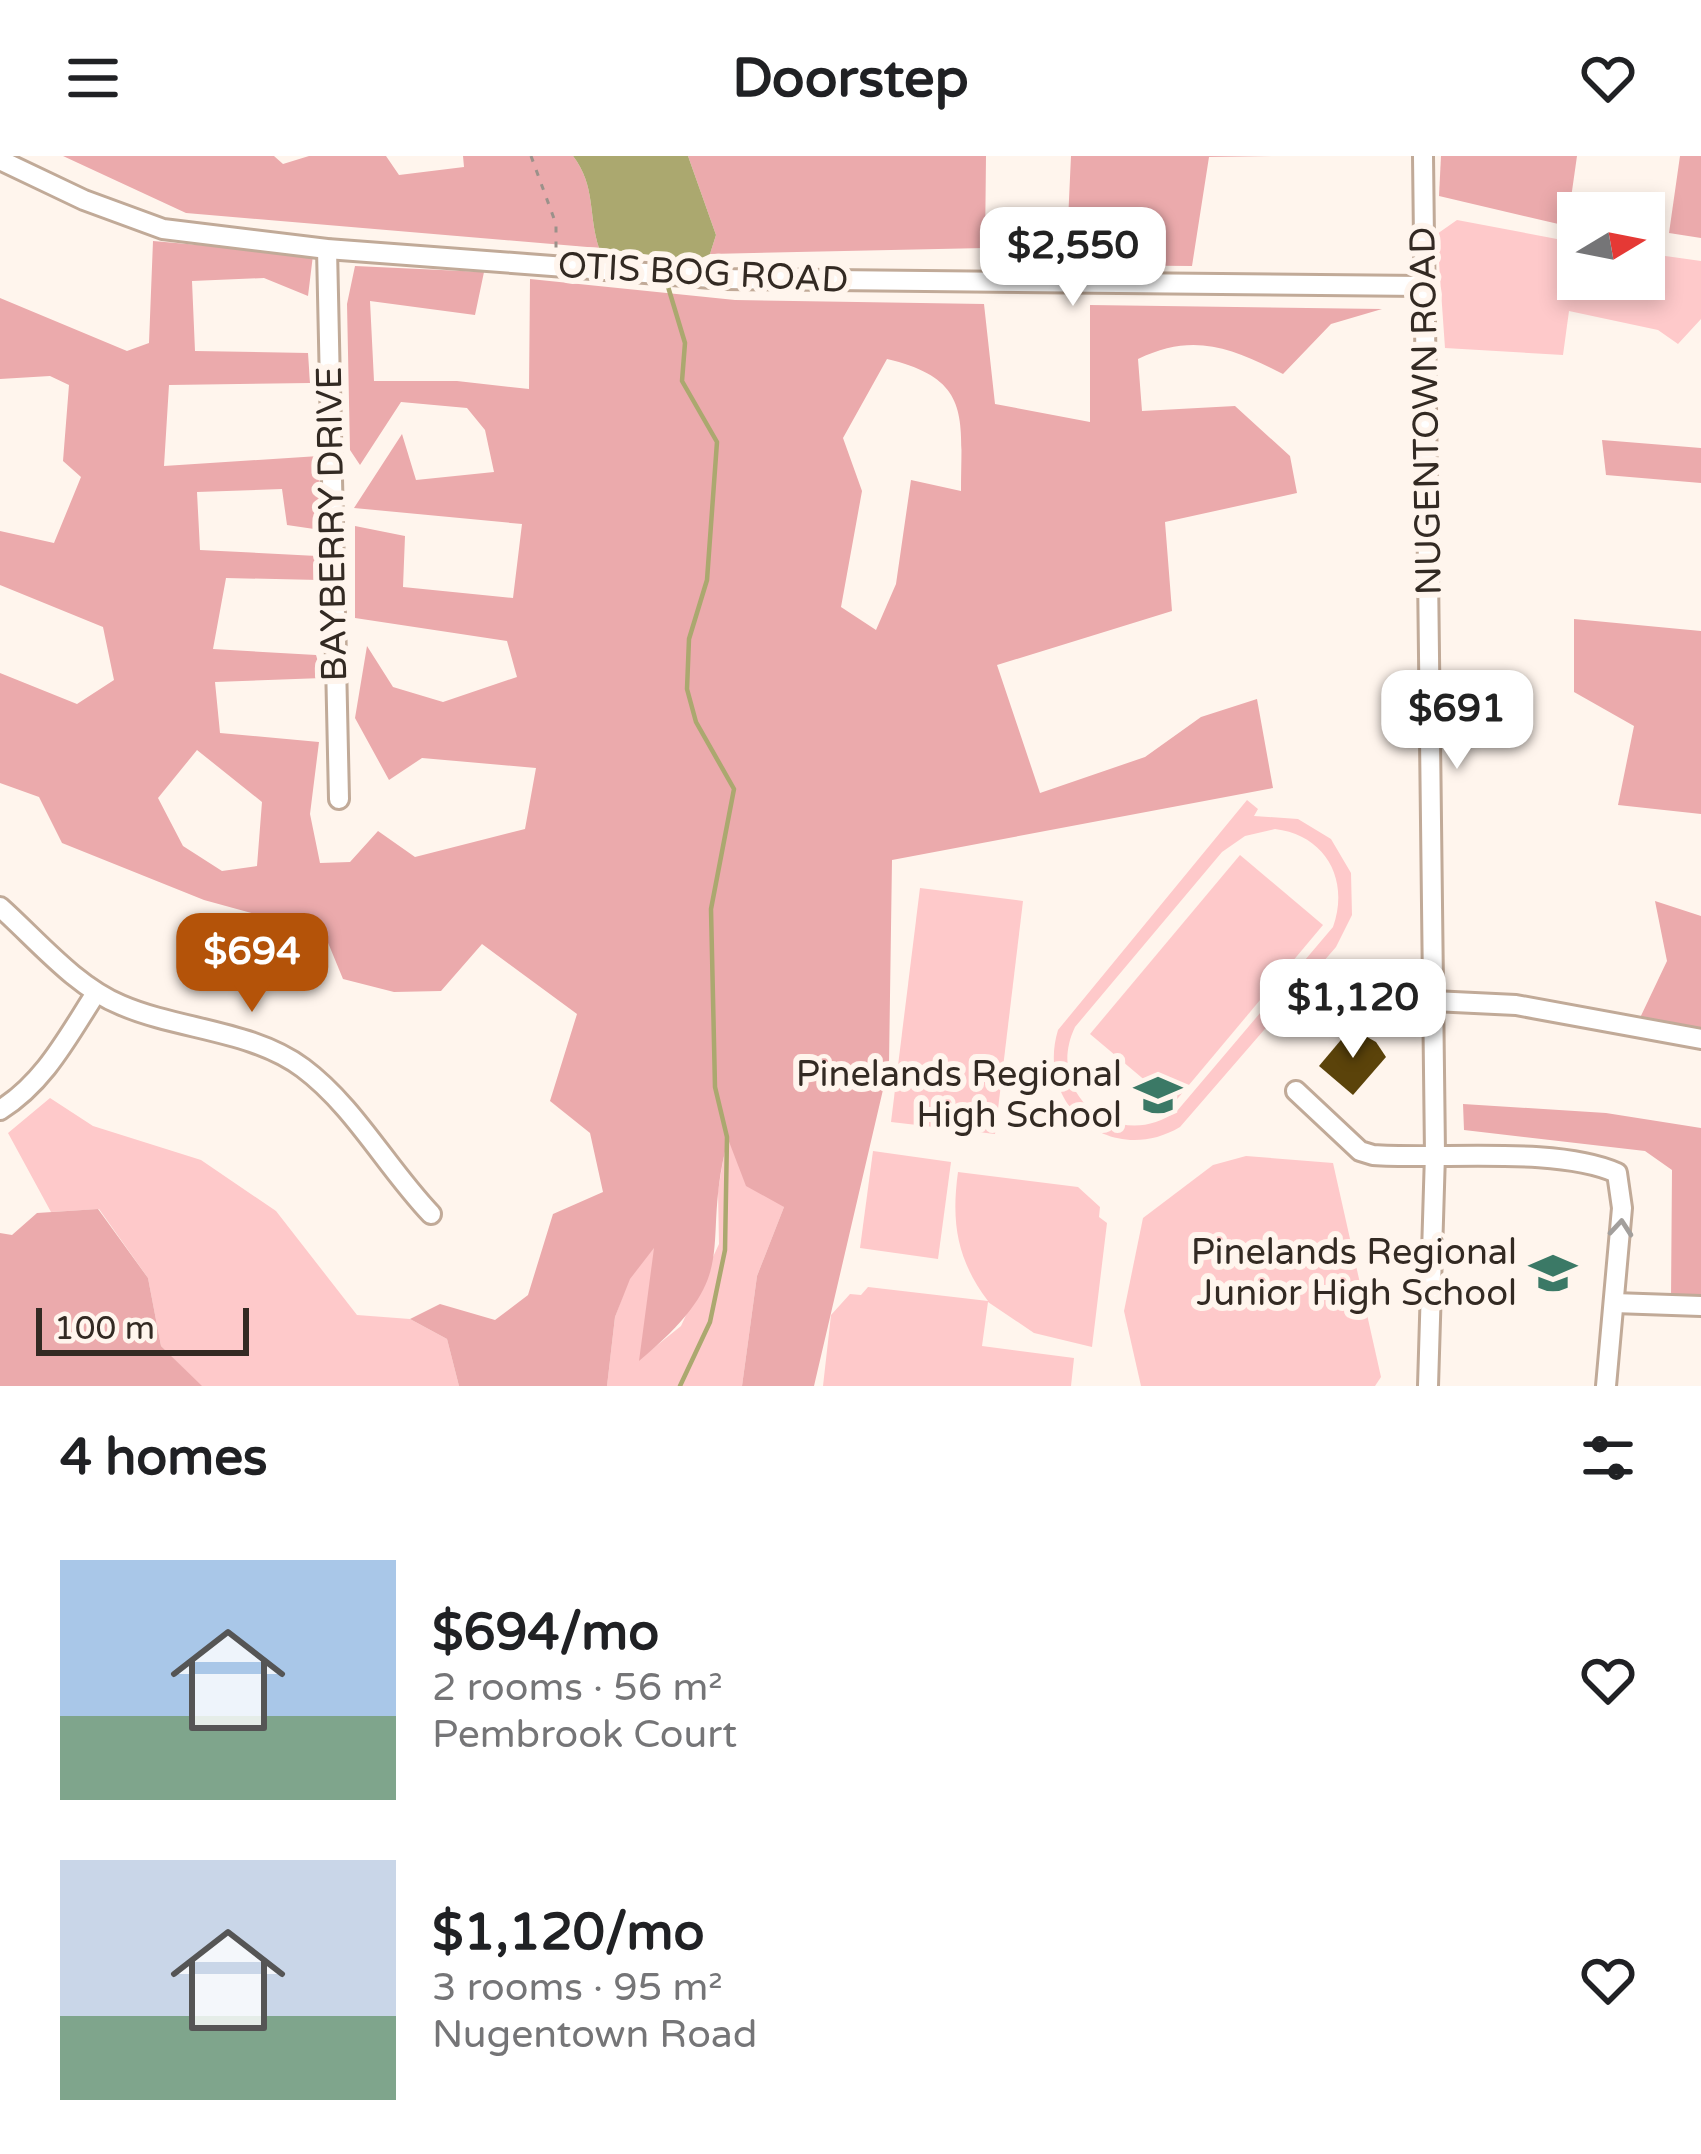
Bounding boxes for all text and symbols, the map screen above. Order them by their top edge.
icon: menu [60,45,126,111]
icon: heart [1575,45,1641,111]
text: Doorstep [732,46,969,111]
north arrow [1557,192,1665,300]
map controls [1557,192,1665,300]
pin: $2,550 [975,207,1171,309]
text: $2,550 [1007,222,1139,269]
street label: NUGENTOWN ROAD [1401,226,1451,596]
street label: OTIS BOG ROAD [557,244,849,302]
street label: BAYBERRY DRIVE [308,366,356,682]
pin: $691 [1386,670,1528,772]
text: $691 [1408,685,1506,732]
pin: $694 [181,913,323,1015]
text: $694 [203,928,301,975]
pin: $1,120 [1255,959,1451,1061]
text: $1,120 [1287,974,1419,1021]
place label: Pinelands Regional High School [796,1053,1122,1137]
school or university icon: Pinelands Regional High School [1133,1070,1183,1120]
one-way arrow [1607,1218,1633,1237]
place label: Pinelands Regional Junior High School [1191,1231,1517,1315]
school or university icon: Pinelands Regional Junior High School [1528,1248,1578,1298]
scale bar [36,1302,249,1355]
text: 100 m [54,1309,155,1348]
icon: filters [1575,1425,1641,1491]
text: 4 homes [60,1427,268,1489]
text: $694/mo [432,1602,659,1664]
icon: home [156,1608,300,1752]
icon: heart [1575,1647,1641,1713]
text: 2 rooms · 56 m² [432,1664,723,1711]
text: Pembrook Court [432,1711,737,1758]
text: $1,120/mo [432,1902,704,1964]
icon: home [156,1908,300,2052]
icon: heart [1575,1947,1641,2013]
text: 3 rooms · 95 m² [432,1964,723,2011]
text: Nugentown Road [432,2011,757,2058]

